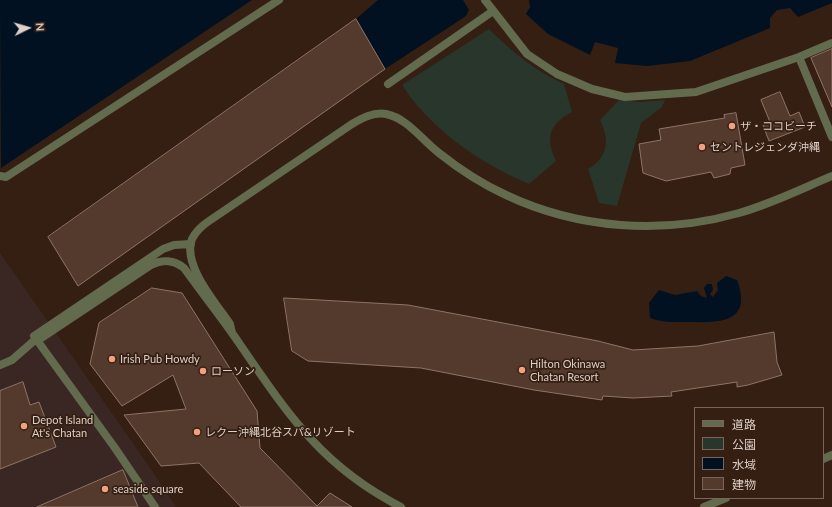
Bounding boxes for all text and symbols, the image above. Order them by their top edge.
north arrow [8,8,48,48]
text: N [34,22,47,32]
place label: ザ・ココビーチ [740,119,817,133]
marker: ザ・ココビーチ [727,121,737,131]
place label: セントレジェンダ沖縄 [710,140,820,154]
marker: セントレジェンダ沖縄 [697,142,707,152]
place label: Irish Pub Howdy [120,352,200,366]
marker: Irish Pub Howdy [107,354,117,364]
place label: Hilton Okinawa Chatan Resort [530,357,605,383]
place label: ローソン [211,364,255,378]
marker: Hilton Okinawa Chatan Resort [517,365,527,375]
marker: ローソン [198,366,208,376]
legend [694,407,824,499]
place label: Depot Island At's Chatan [32,413,93,439]
text: 道路 [732,417,756,432]
marker: Depot Island At's Chatan [19,421,29,431]
place label: レクー沖縄北谷スパ&リゾート [205,425,356,439]
marker: レクー沖縄北谷スパ&リゾート [192,427,202,437]
text: 公園 [732,437,756,452]
text: 水域 [732,457,756,472]
text: 建物 [732,477,756,492]
place label: seaside square [113,482,183,496]
marker: seaside square [100,484,110,494]

